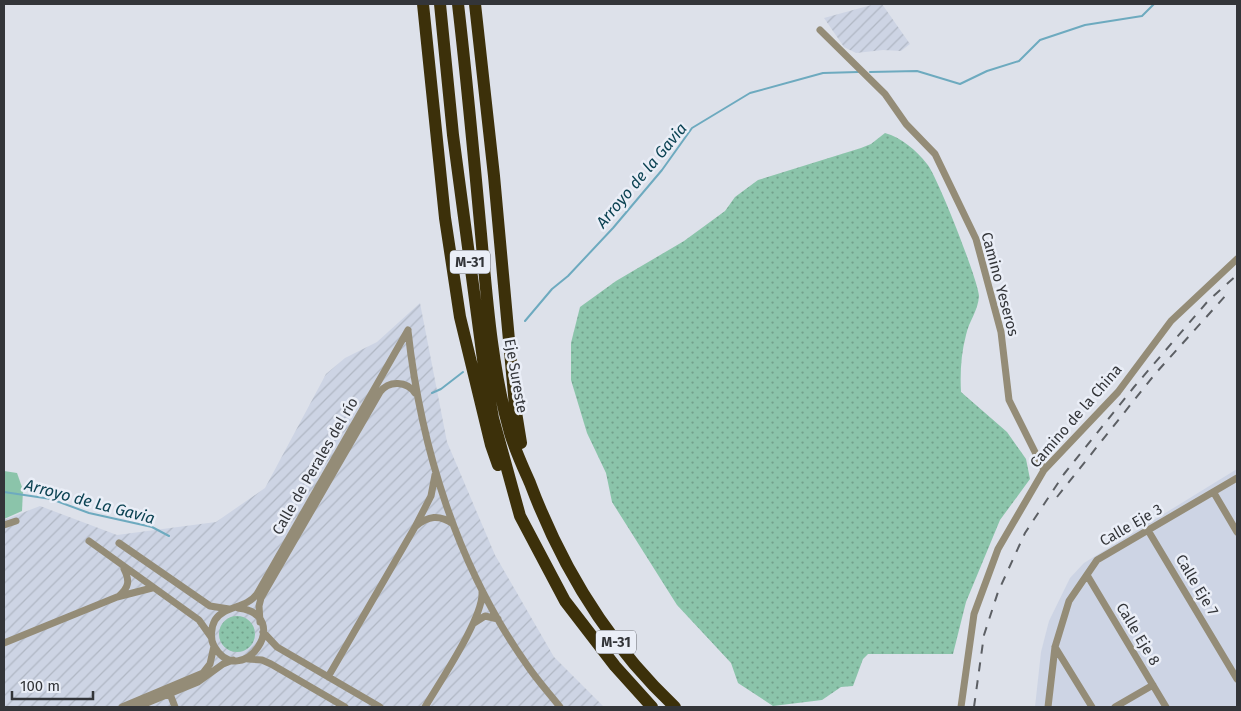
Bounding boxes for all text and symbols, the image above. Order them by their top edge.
water label: Arroyo de la Gavia [591,119,691,232]
street label: Camino Yeseros [977,230,1023,338]
road number: M-31 [450,250,490,274]
street label: Eje Sureste [501,337,531,415]
street label: Camino de la China [1026,361,1126,471]
street label: Calle de Perales del río [268,394,362,538]
water label: Arroyo de La Gavia [22,475,157,528]
street label: Calle Eje 3 [1097,500,1165,550]
street label: Calle Eje 7 [1172,551,1222,619]
street label: Calle Eje 8 [1112,599,1164,669]
road number: M-31 [596,630,636,654]
scale bar [12,668,94,700]
text: 100 m [20,677,60,695]

